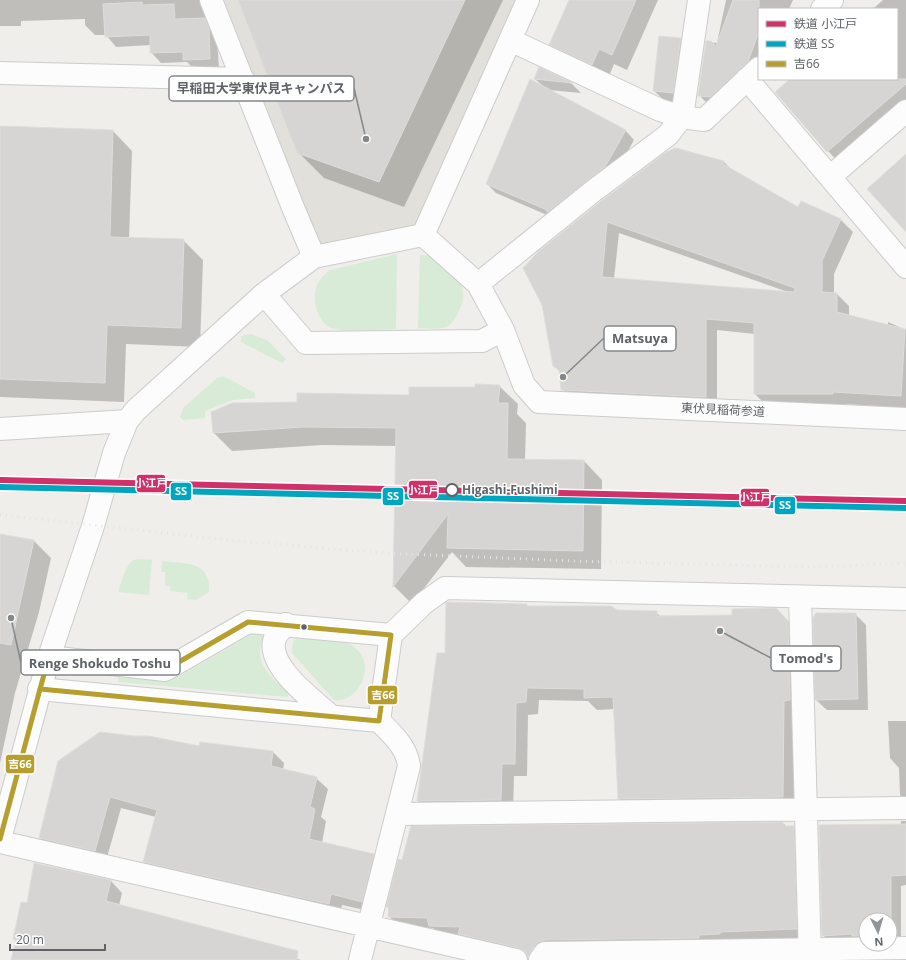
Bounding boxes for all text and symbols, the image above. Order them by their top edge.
legend [758,8,898,80]
text: 鉄道 小江戸 [794,15,857,32]
text: 鉄道 SS [794,35,834,52]
text: 吉66 [794,55,820,72]
callout: 早稲田大学東伏見キャンパス [169,76,354,101]
text: 早稲田大学東伏見キャンパス [176,79,346,97]
callout: Matsuya [604,326,676,351]
text: Matsuya [612,329,668,347]
street label: 東伏見稲荷参道 [681,399,765,420]
line badge: 小江戸 [136,474,166,493]
text: 小江戸 [135,475,168,490]
line badge: 小江戸 [408,480,438,499]
place label: Higashi-Fushimi [462,481,558,498]
line badge: SS [170,482,192,501]
text: 小江戸 [407,482,440,497]
text: SS [175,483,187,498]
marker: Higashi-Fushimi [445,483,459,497]
line badge: SS [382,487,404,506]
text: SS [387,488,399,503]
line badge: 小江戸 [740,488,770,507]
text: 小江戸 [739,489,772,504]
line badge: SS [774,496,796,515]
text: SS [779,497,791,512]
unlabelled marker [299,622,309,632]
callout: Tomod's [771,646,841,671]
text: Tomod's [779,649,833,667]
callout: Renge Shokudo Toshu [21,650,180,675]
text: Renge Shokudo Toshu [29,654,171,672]
line badge: 吉66 [367,685,398,705]
text: 吉66 [371,687,395,702]
line badge: 吉66 [5,754,35,774]
text: 吉66 [8,756,32,771]
north arrow [858,912,898,952]
scale bar [10,926,105,952]
text: 20 m [16,931,44,948]
text: N [874,935,884,950]

